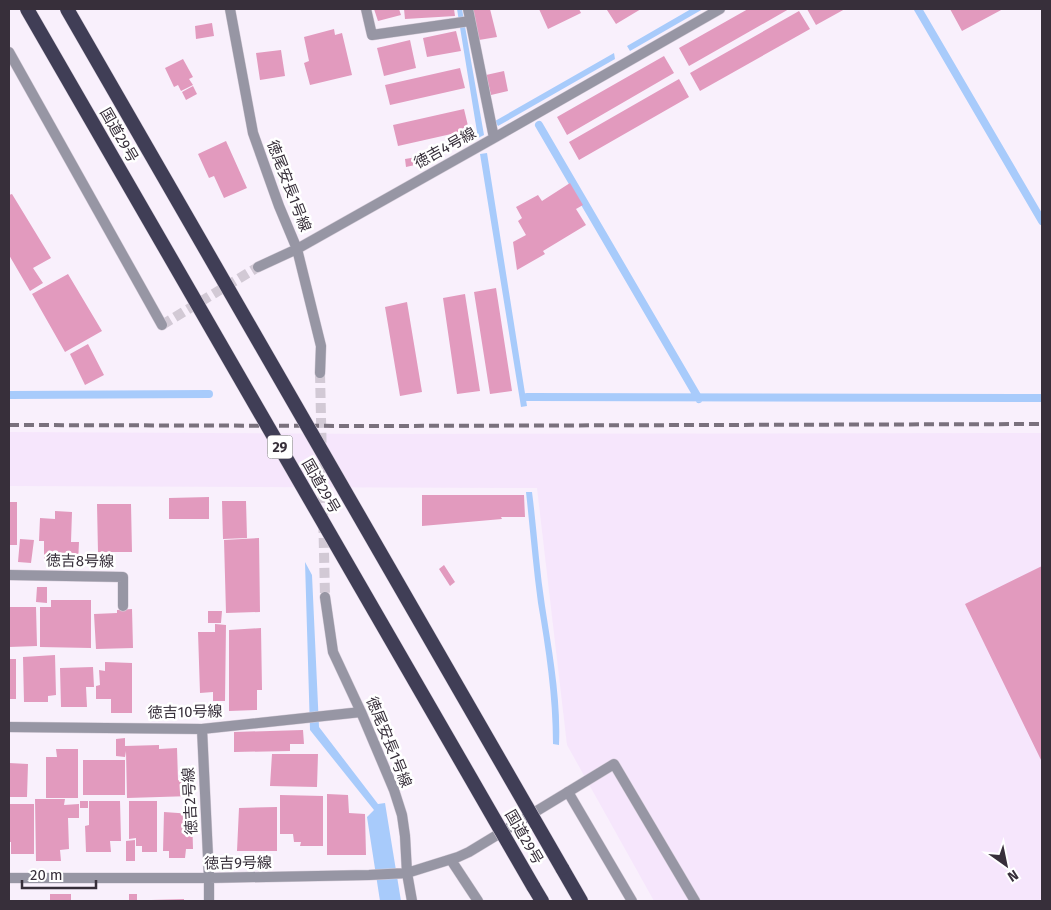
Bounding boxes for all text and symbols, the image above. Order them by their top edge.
street label: 国道29号 [96,104,142,166]
street label: 徳吉4号線 [411,124,479,172]
street label: 徳尾安長1号線 [263,138,315,234]
road number: 29 [268,436,292,458]
street label: 国道29号 [298,455,344,517]
street label: 徳吉8号線 [46,551,114,571]
street label: 徳尾安長1号線 [363,694,415,790]
street label: 徳吉10号線 [147,702,223,722]
street label: 徳吉2号線 [179,767,201,835]
street label: 国道29号 [501,806,547,868]
north arrow [981,840,1031,890]
street label: 徳吉9号線 [204,853,272,873]
scale bar [22,858,96,890]
text: 20 m [30,866,63,884]
text: N [1004,866,1021,885]

